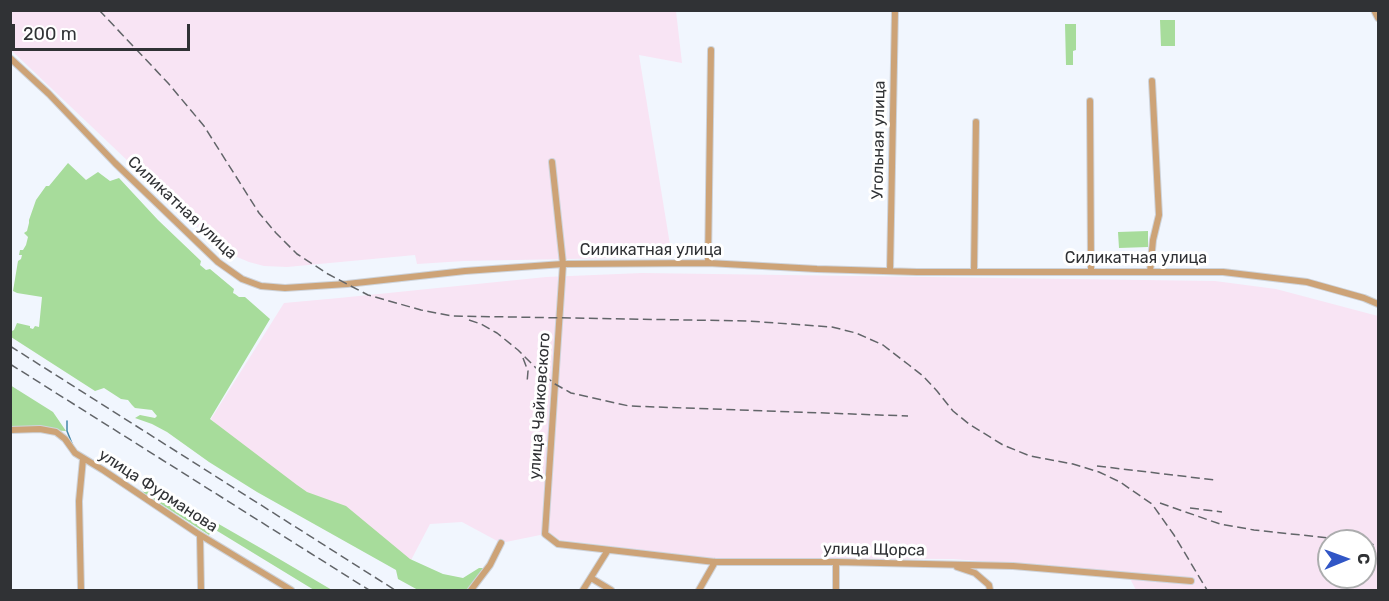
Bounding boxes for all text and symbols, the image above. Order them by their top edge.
scale bar [15,12,194,50]
text: 200 m [23,23,77,45]
street label: Угольная улица [868,80,890,200]
street label: Силикатная улица [123,152,241,264]
street label: Силикатная улица [580,240,722,260]
street label: Силикатная улица [1065,248,1207,268]
street label: улица Чайковского [525,332,555,480]
street label: улица Фурманова [95,445,221,537]
north arrow [1317,529,1377,589]
street label: улица Щорса [823,540,925,560]
text: С [1354,553,1373,564]

